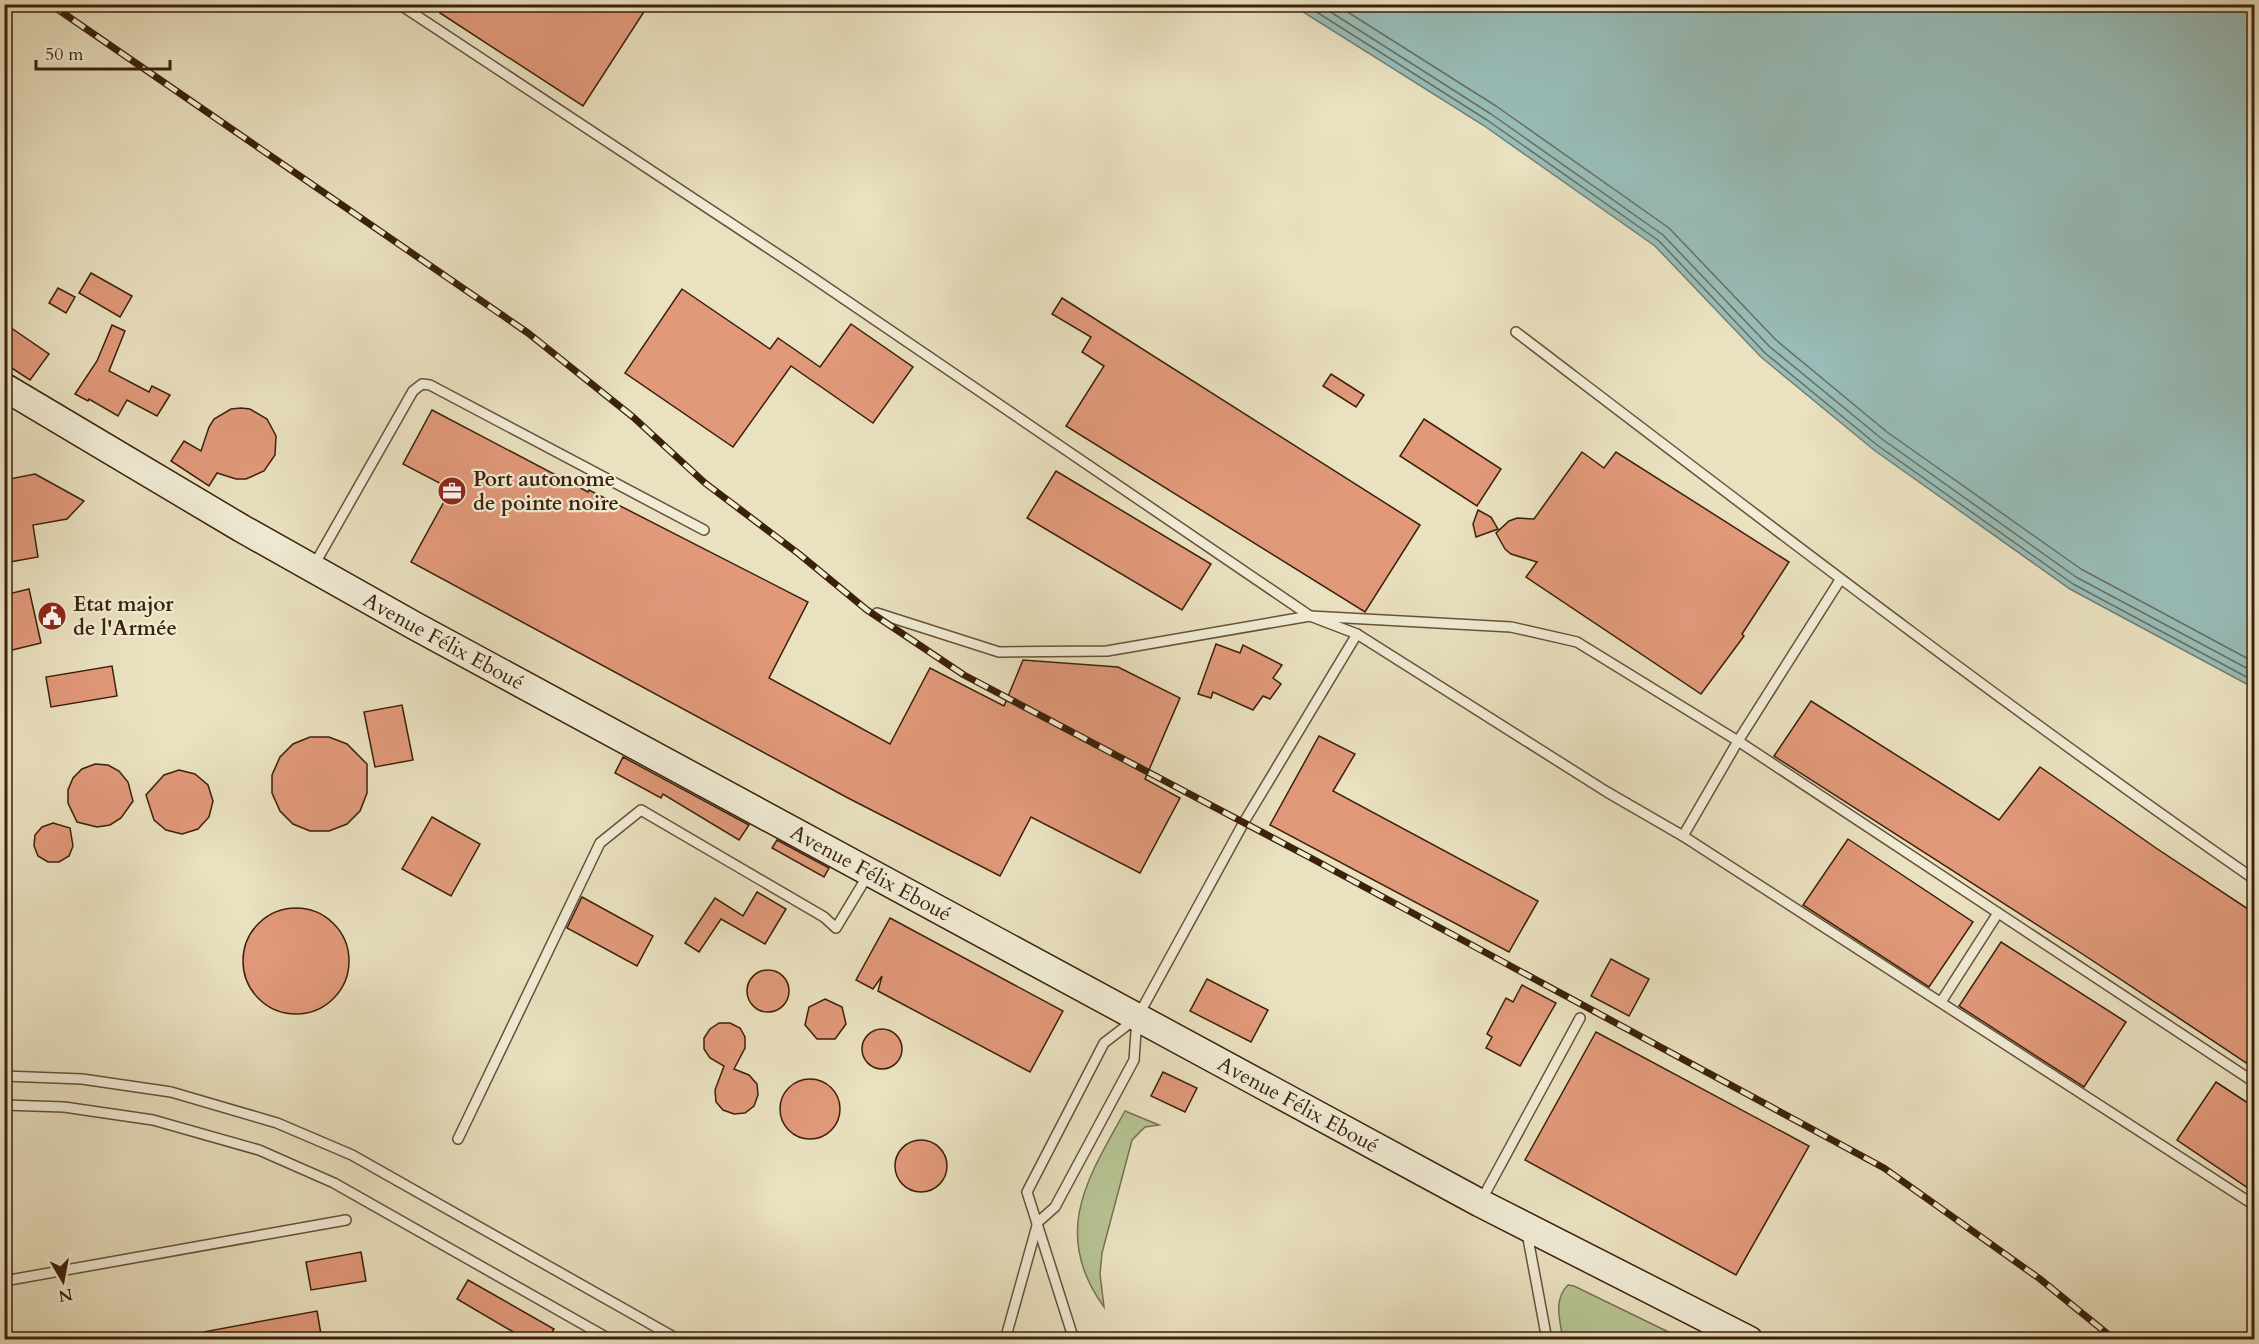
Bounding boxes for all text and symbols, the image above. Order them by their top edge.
scale bar [36,33,170,71]
text: 50 m [45,42,84,67]
place label: Port autonome de pointe noire [473,465,619,518]
office icon: Port autonome de pointe noire [436,475,468,507]
street label: Avenue Félix Eboué [358,585,529,697]
place label: Etat major de l'Armée [73,590,177,643]
public building icon: Etat major de l'Armée [36,600,68,632]
street label: Avenue Félix Eboué [785,818,957,928]
street label: Avenue Félix Eboué [1212,1049,1384,1160]
north arrow [33,1251,93,1311]
text: N [57,1283,74,1307]

